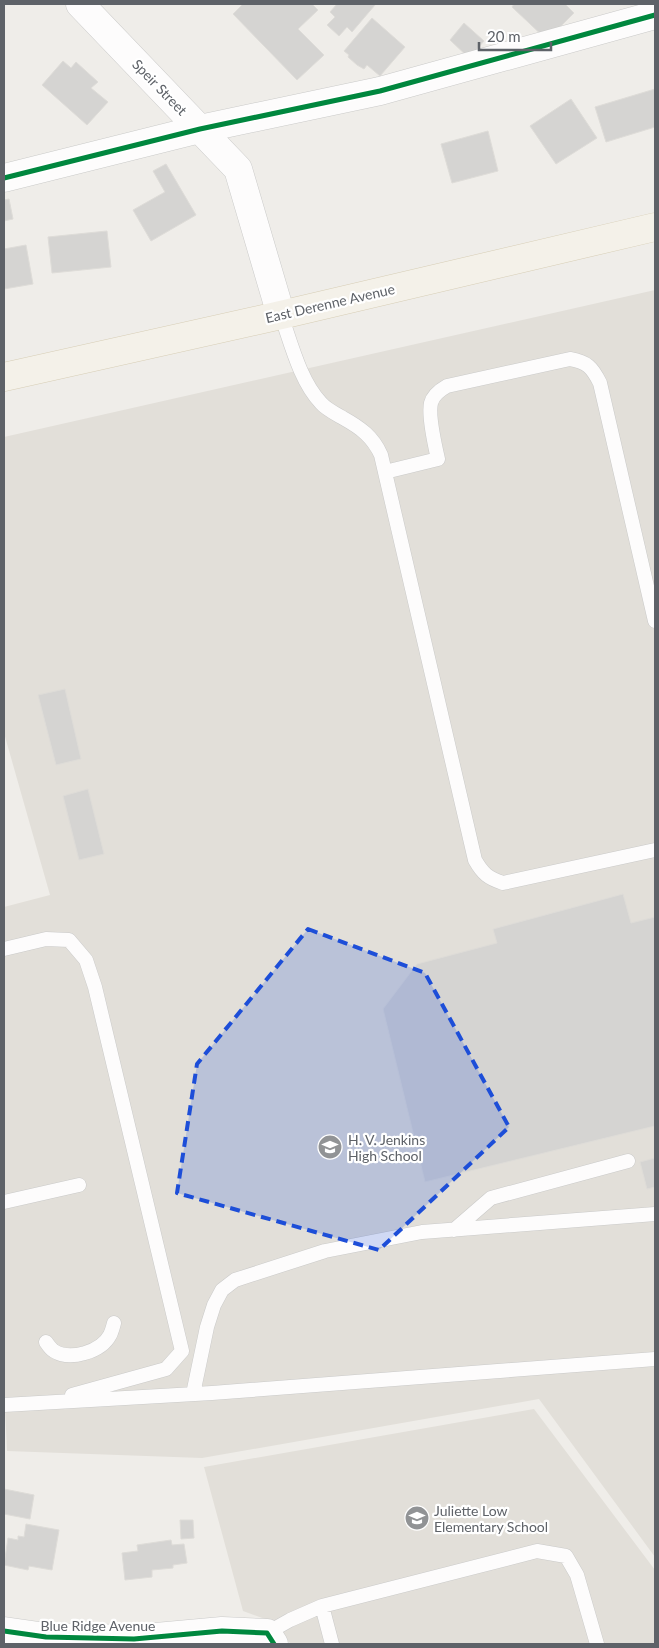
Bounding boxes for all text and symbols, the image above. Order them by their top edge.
scale bar [479,20,552,52]
text: 20 m [487,27,521,45]
street label: Speir Street [129,55,191,119]
street label: East Derenne Avenue [264,280,396,326]
place label: H. V. Jenkins High School [348,1131,425,1164]
school or university icon: H. V. Jenkins High School [317,1134,343,1160]
place label: Juliette Low Elementary School [434,1502,548,1535]
school or university icon: Juliette Low Elementary School [404,1505,430,1531]
street label: Blue Ridge Avenue [41,1617,155,1634]

